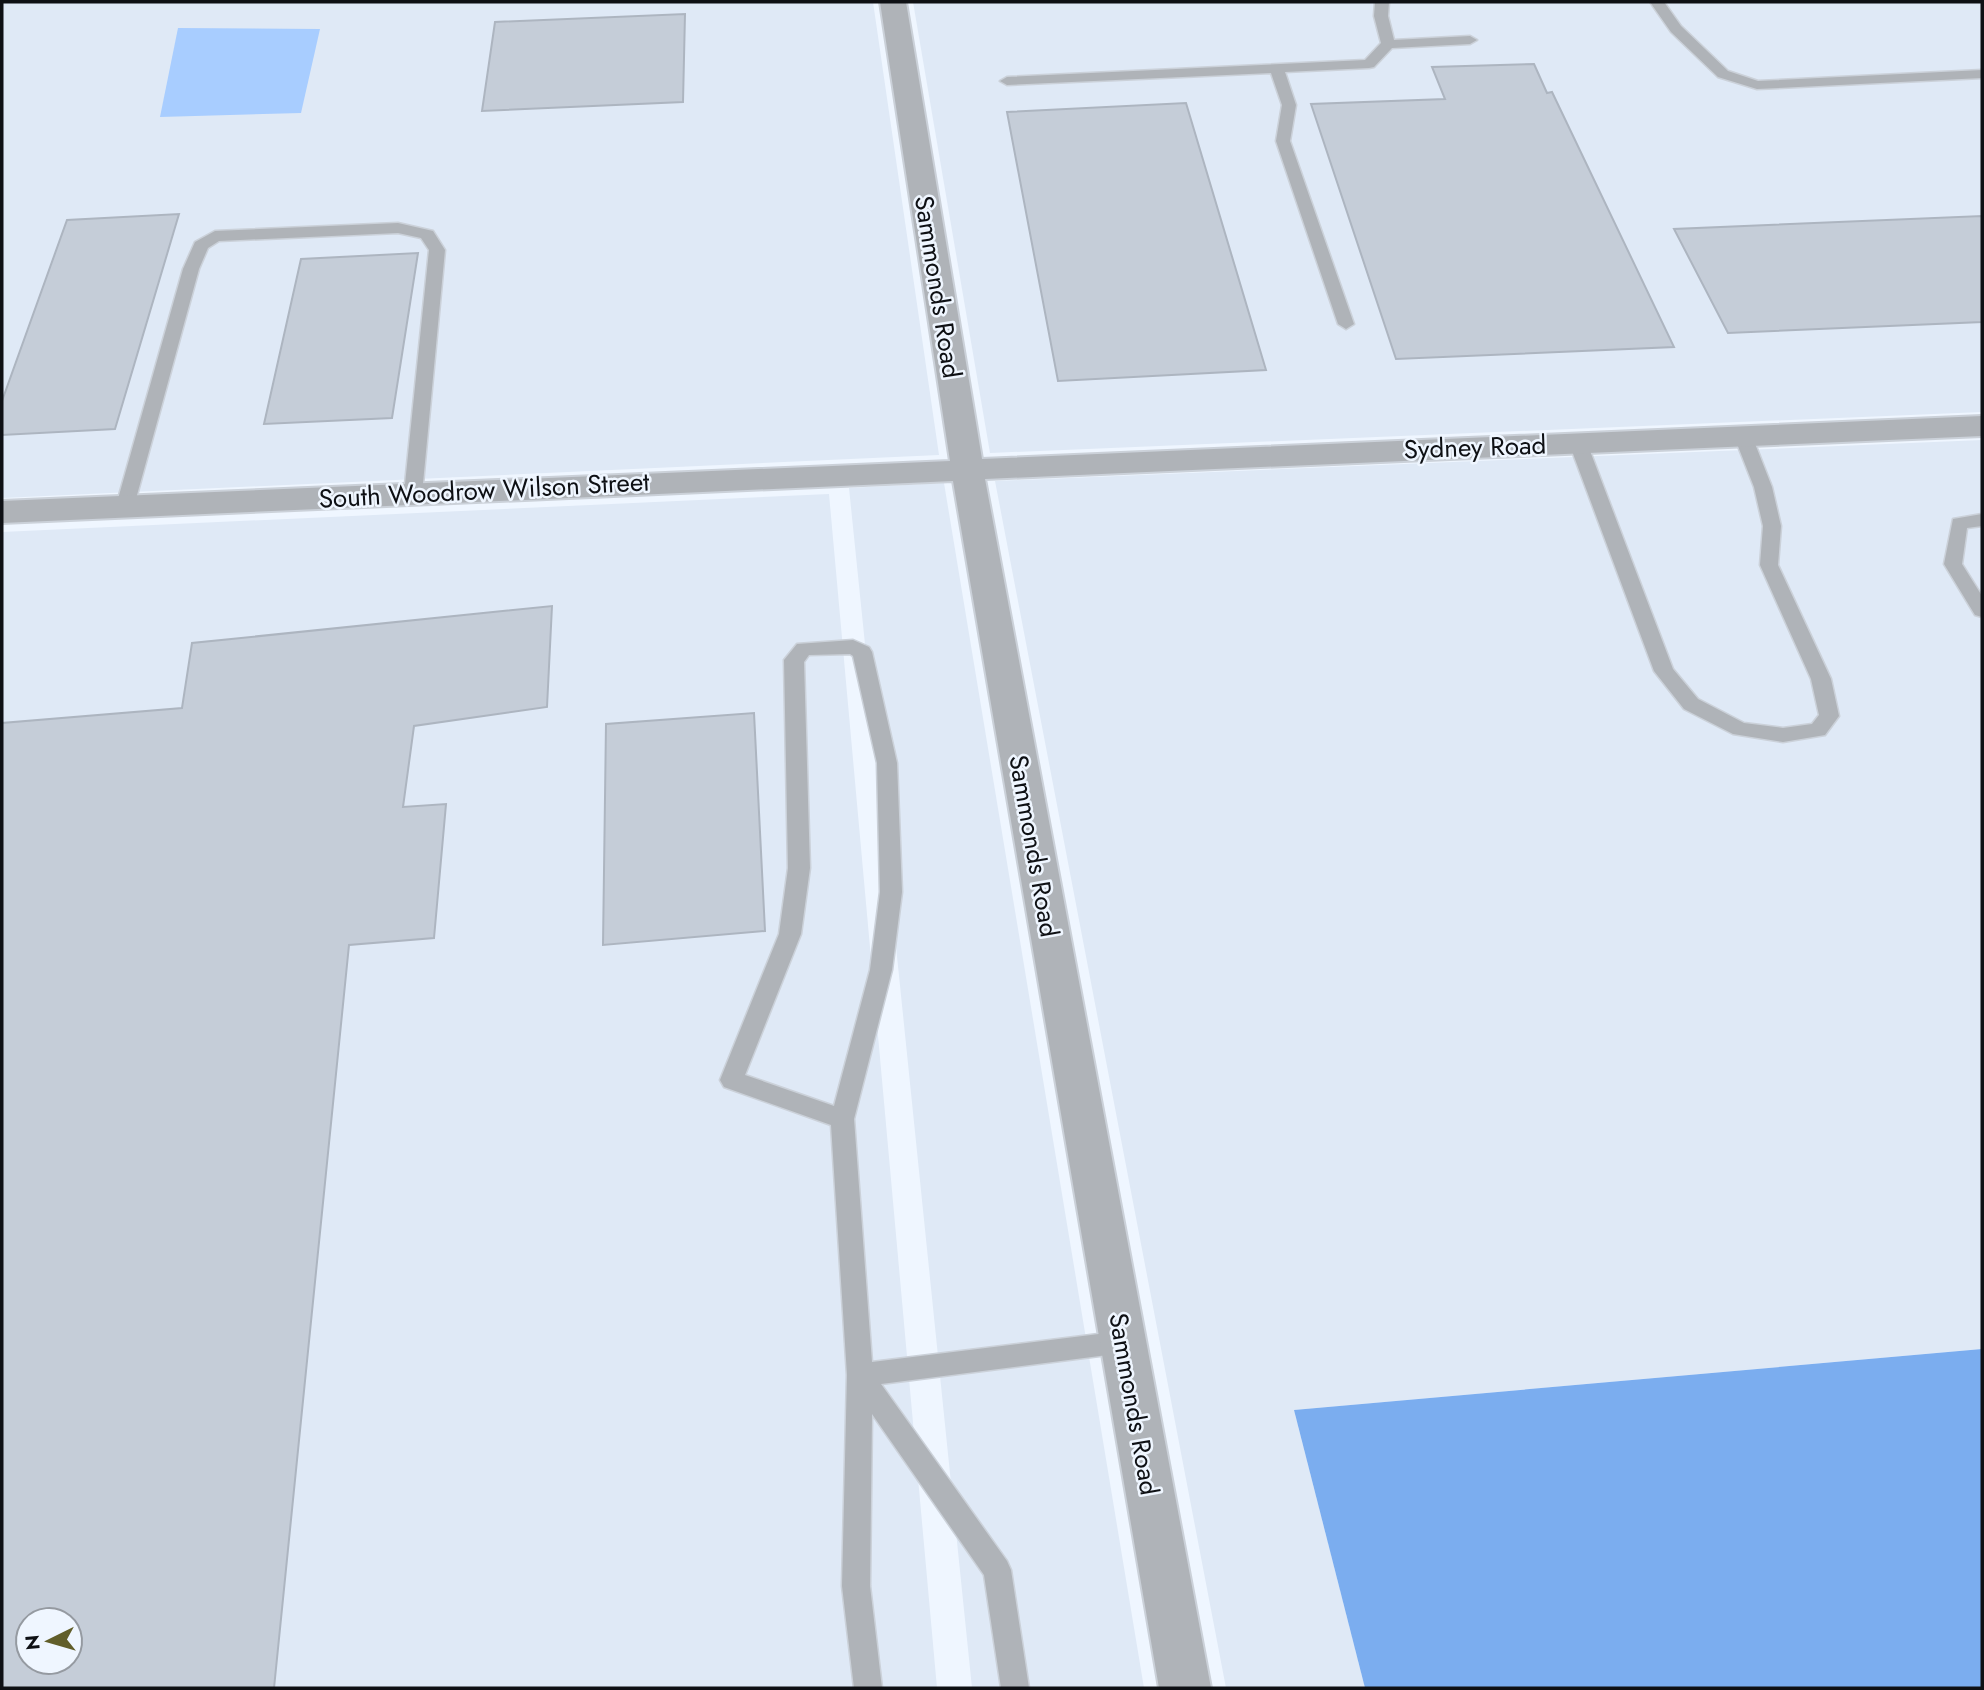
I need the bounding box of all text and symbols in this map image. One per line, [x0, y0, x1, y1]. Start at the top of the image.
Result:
street label: Sammonds Road [905, 193, 971, 381]
street label: Sydney Road [1403, 426, 1547, 468]
street label: South Woodrow Wilson Street [318, 462, 651, 518]
street label: Sammonds Road [999, 752, 1069, 940]
street label: Sammonds Road [1099, 1310, 1169, 1498]
north arrow [14, 1606, 84, 1676]
text: N [18, 1634, 47, 1651]

